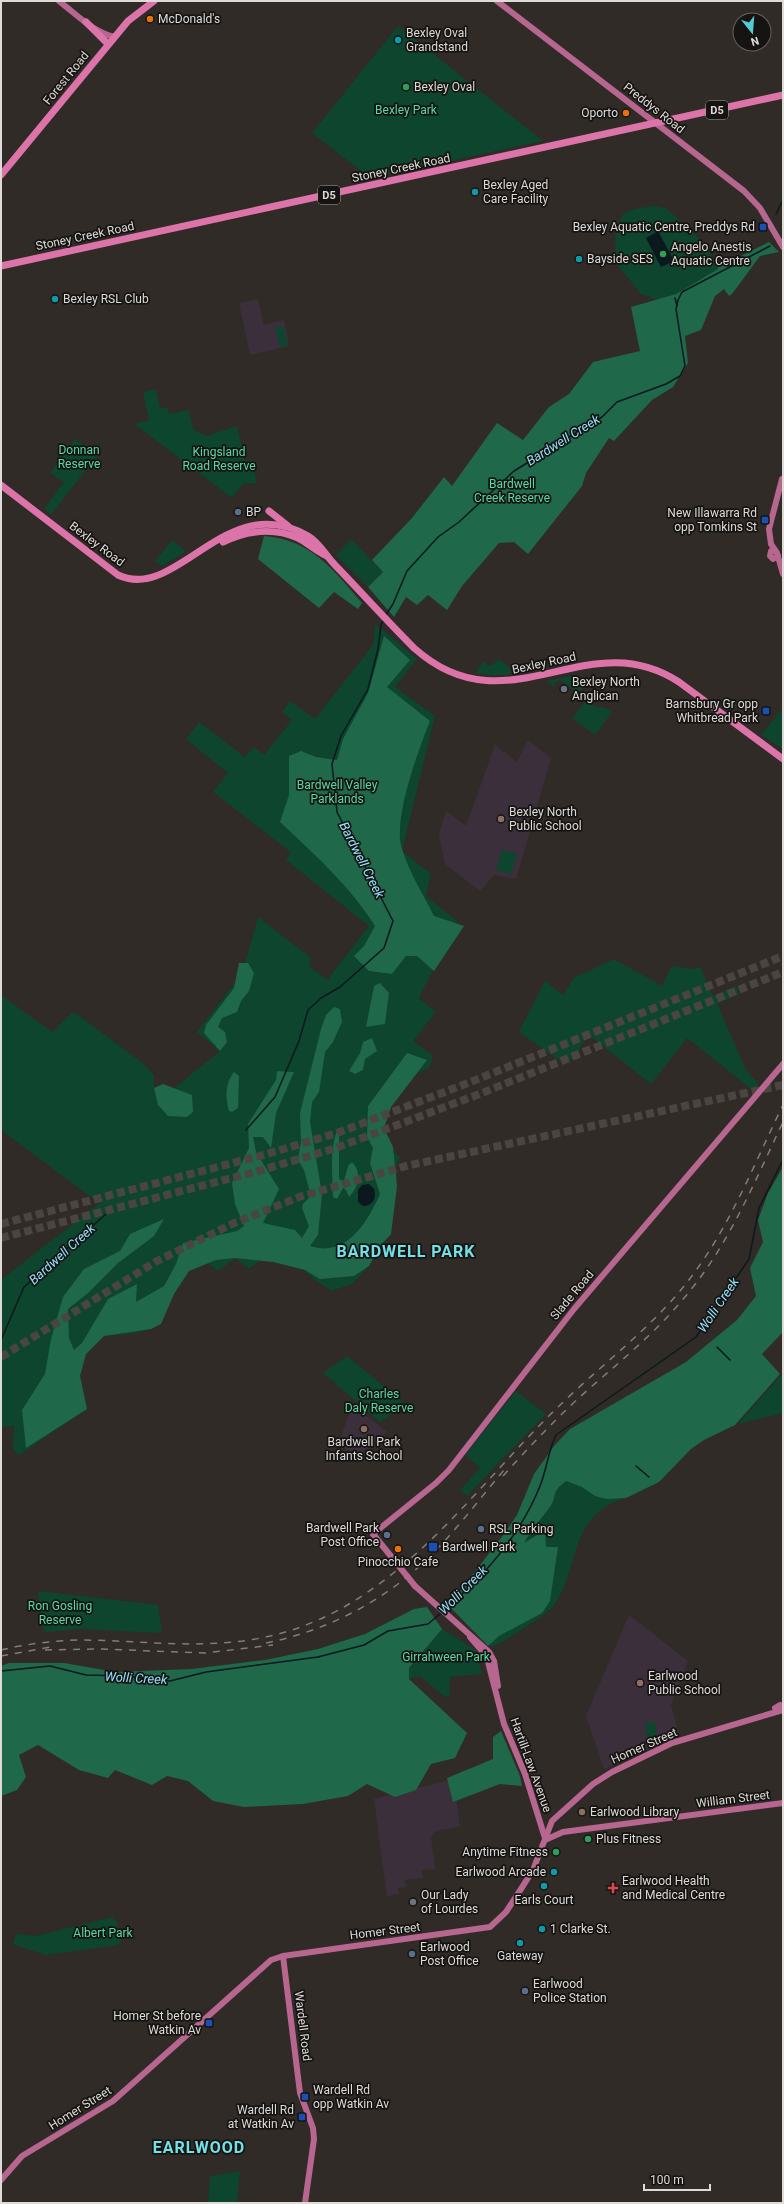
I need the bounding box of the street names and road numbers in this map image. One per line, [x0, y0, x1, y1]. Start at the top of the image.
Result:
street label: Forest Road [40, 49, 92, 107]
street label: Preddys Road [621, 80, 687, 136]
road number: D5 [706, 101, 728, 119]
street label: Stoney Creek Road [350, 151, 452, 185]
road number: D5 [318, 186, 340, 204]
street label: Stoney Creek Road [34, 219, 136, 253]
street label: Bexley Road [67, 519, 127, 569]
street label: Bexley Road [511, 649, 577, 677]
street label: Slade Road [547, 1267, 597, 1323]
street label: Hartill-Law Avenue [507, 1716, 555, 1814]
street label: Homer Street [609, 1725, 679, 1767]
street label: William Street [695, 1788, 771, 1810]
street label: Homer Street [349, 1920, 421, 1942]
street label: Wardell Road [292, 1990, 314, 2062]
street label: Homer Street [46, 2083, 114, 2133]

